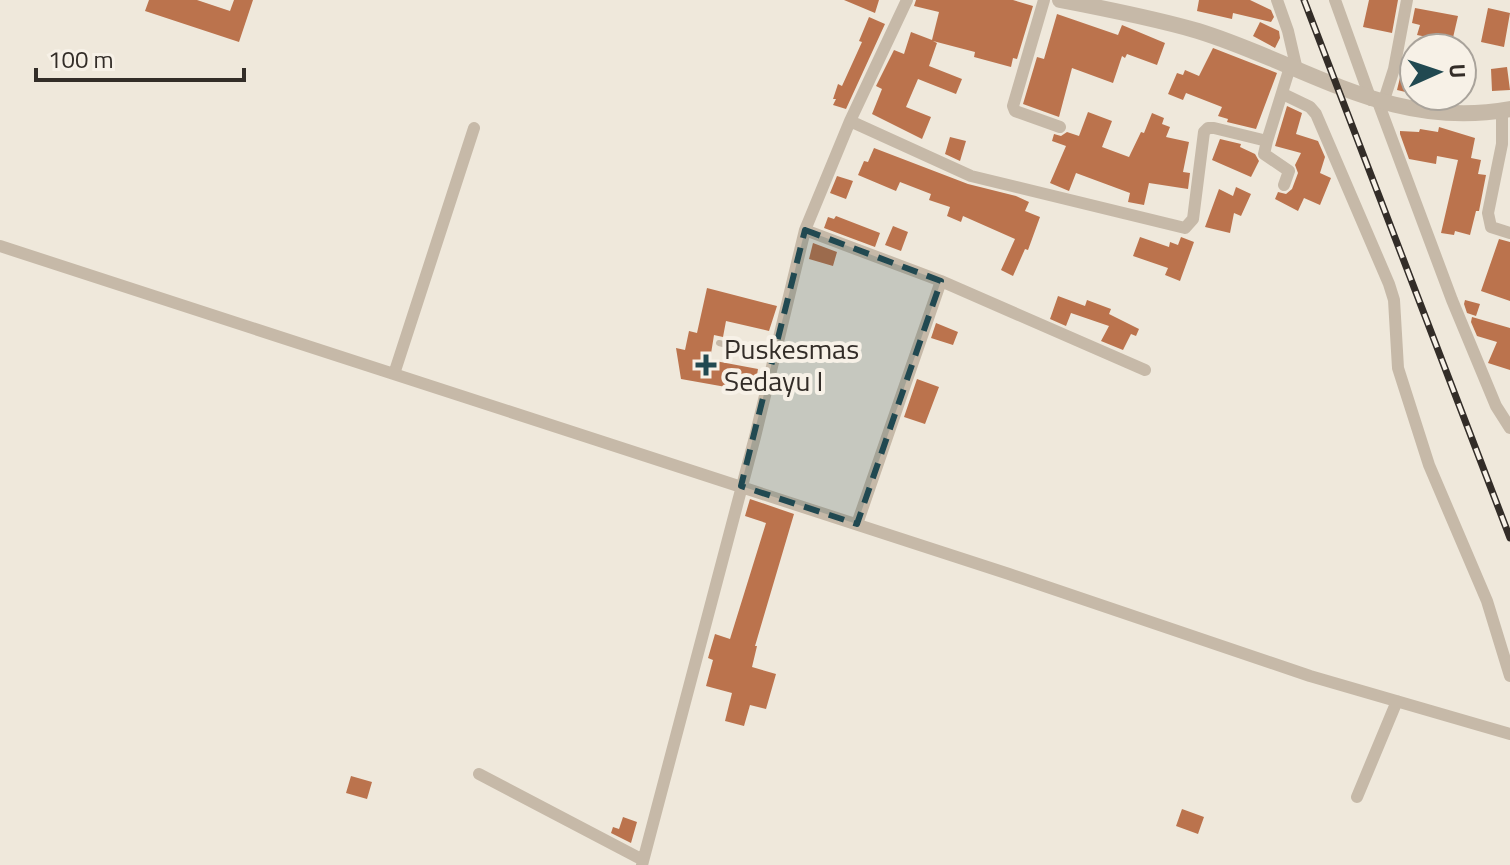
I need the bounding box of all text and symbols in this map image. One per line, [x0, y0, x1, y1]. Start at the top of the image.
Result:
scale bar [36, 32, 244, 82]
north arrow [1398, 32, 1478, 112]
text: 100 m [48, 41, 114, 77]
text: U [1441, 63, 1475, 79]
place label: Puskesmas Sedayu I [724, 327, 859, 402]
marker: Puskesmas Sedayu I [695, 354, 717, 376]

